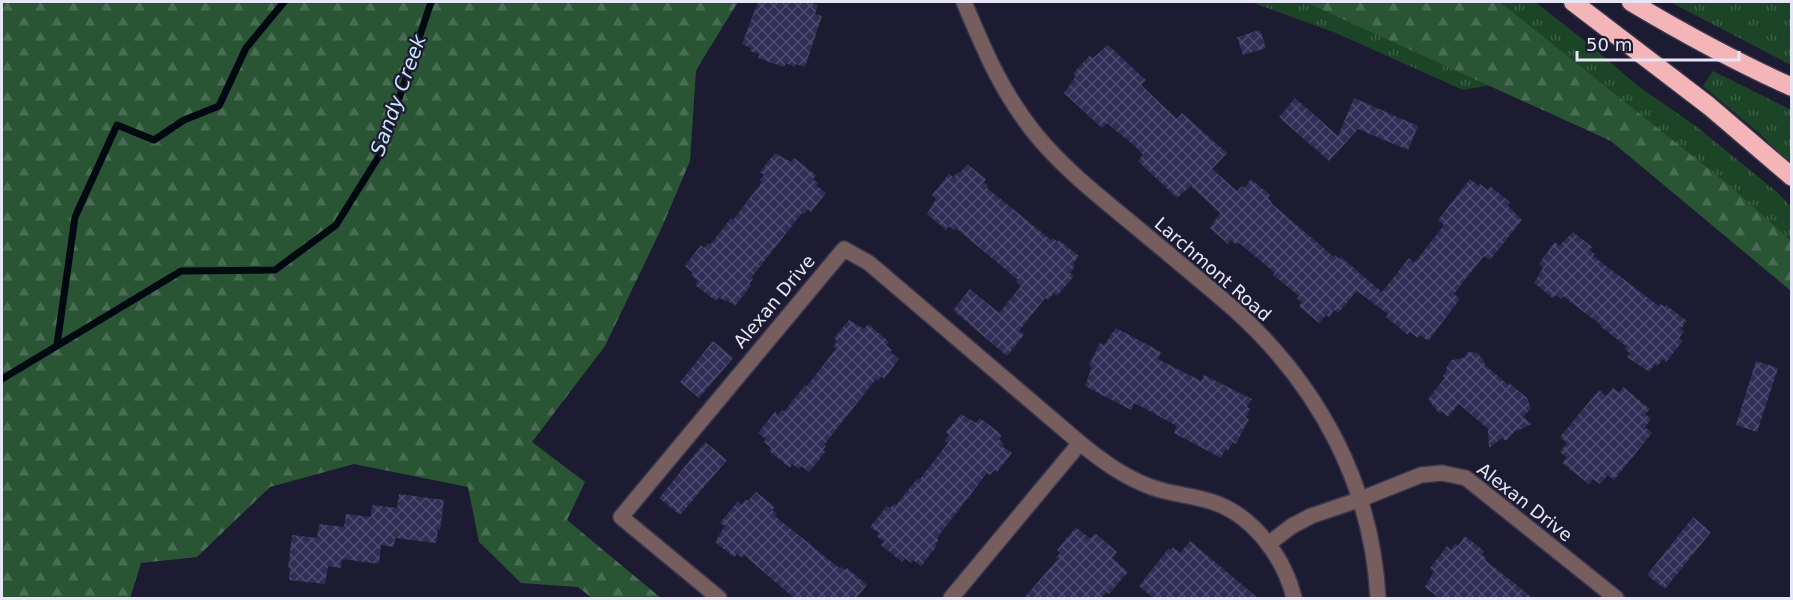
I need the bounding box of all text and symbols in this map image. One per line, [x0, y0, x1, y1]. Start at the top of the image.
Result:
scale bar [1577, 24, 1739, 62]
water label: Sandy Creek [365, 30, 431, 159]
text: 50 m [1586, 34, 1632, 55]
street label: Larchmont Road [1151, 213, 1275, 325]
street label: Alexan Drive [729, 250, 819, 352]
street label: Alexan Drive [1473, 458, 1577, 546]

